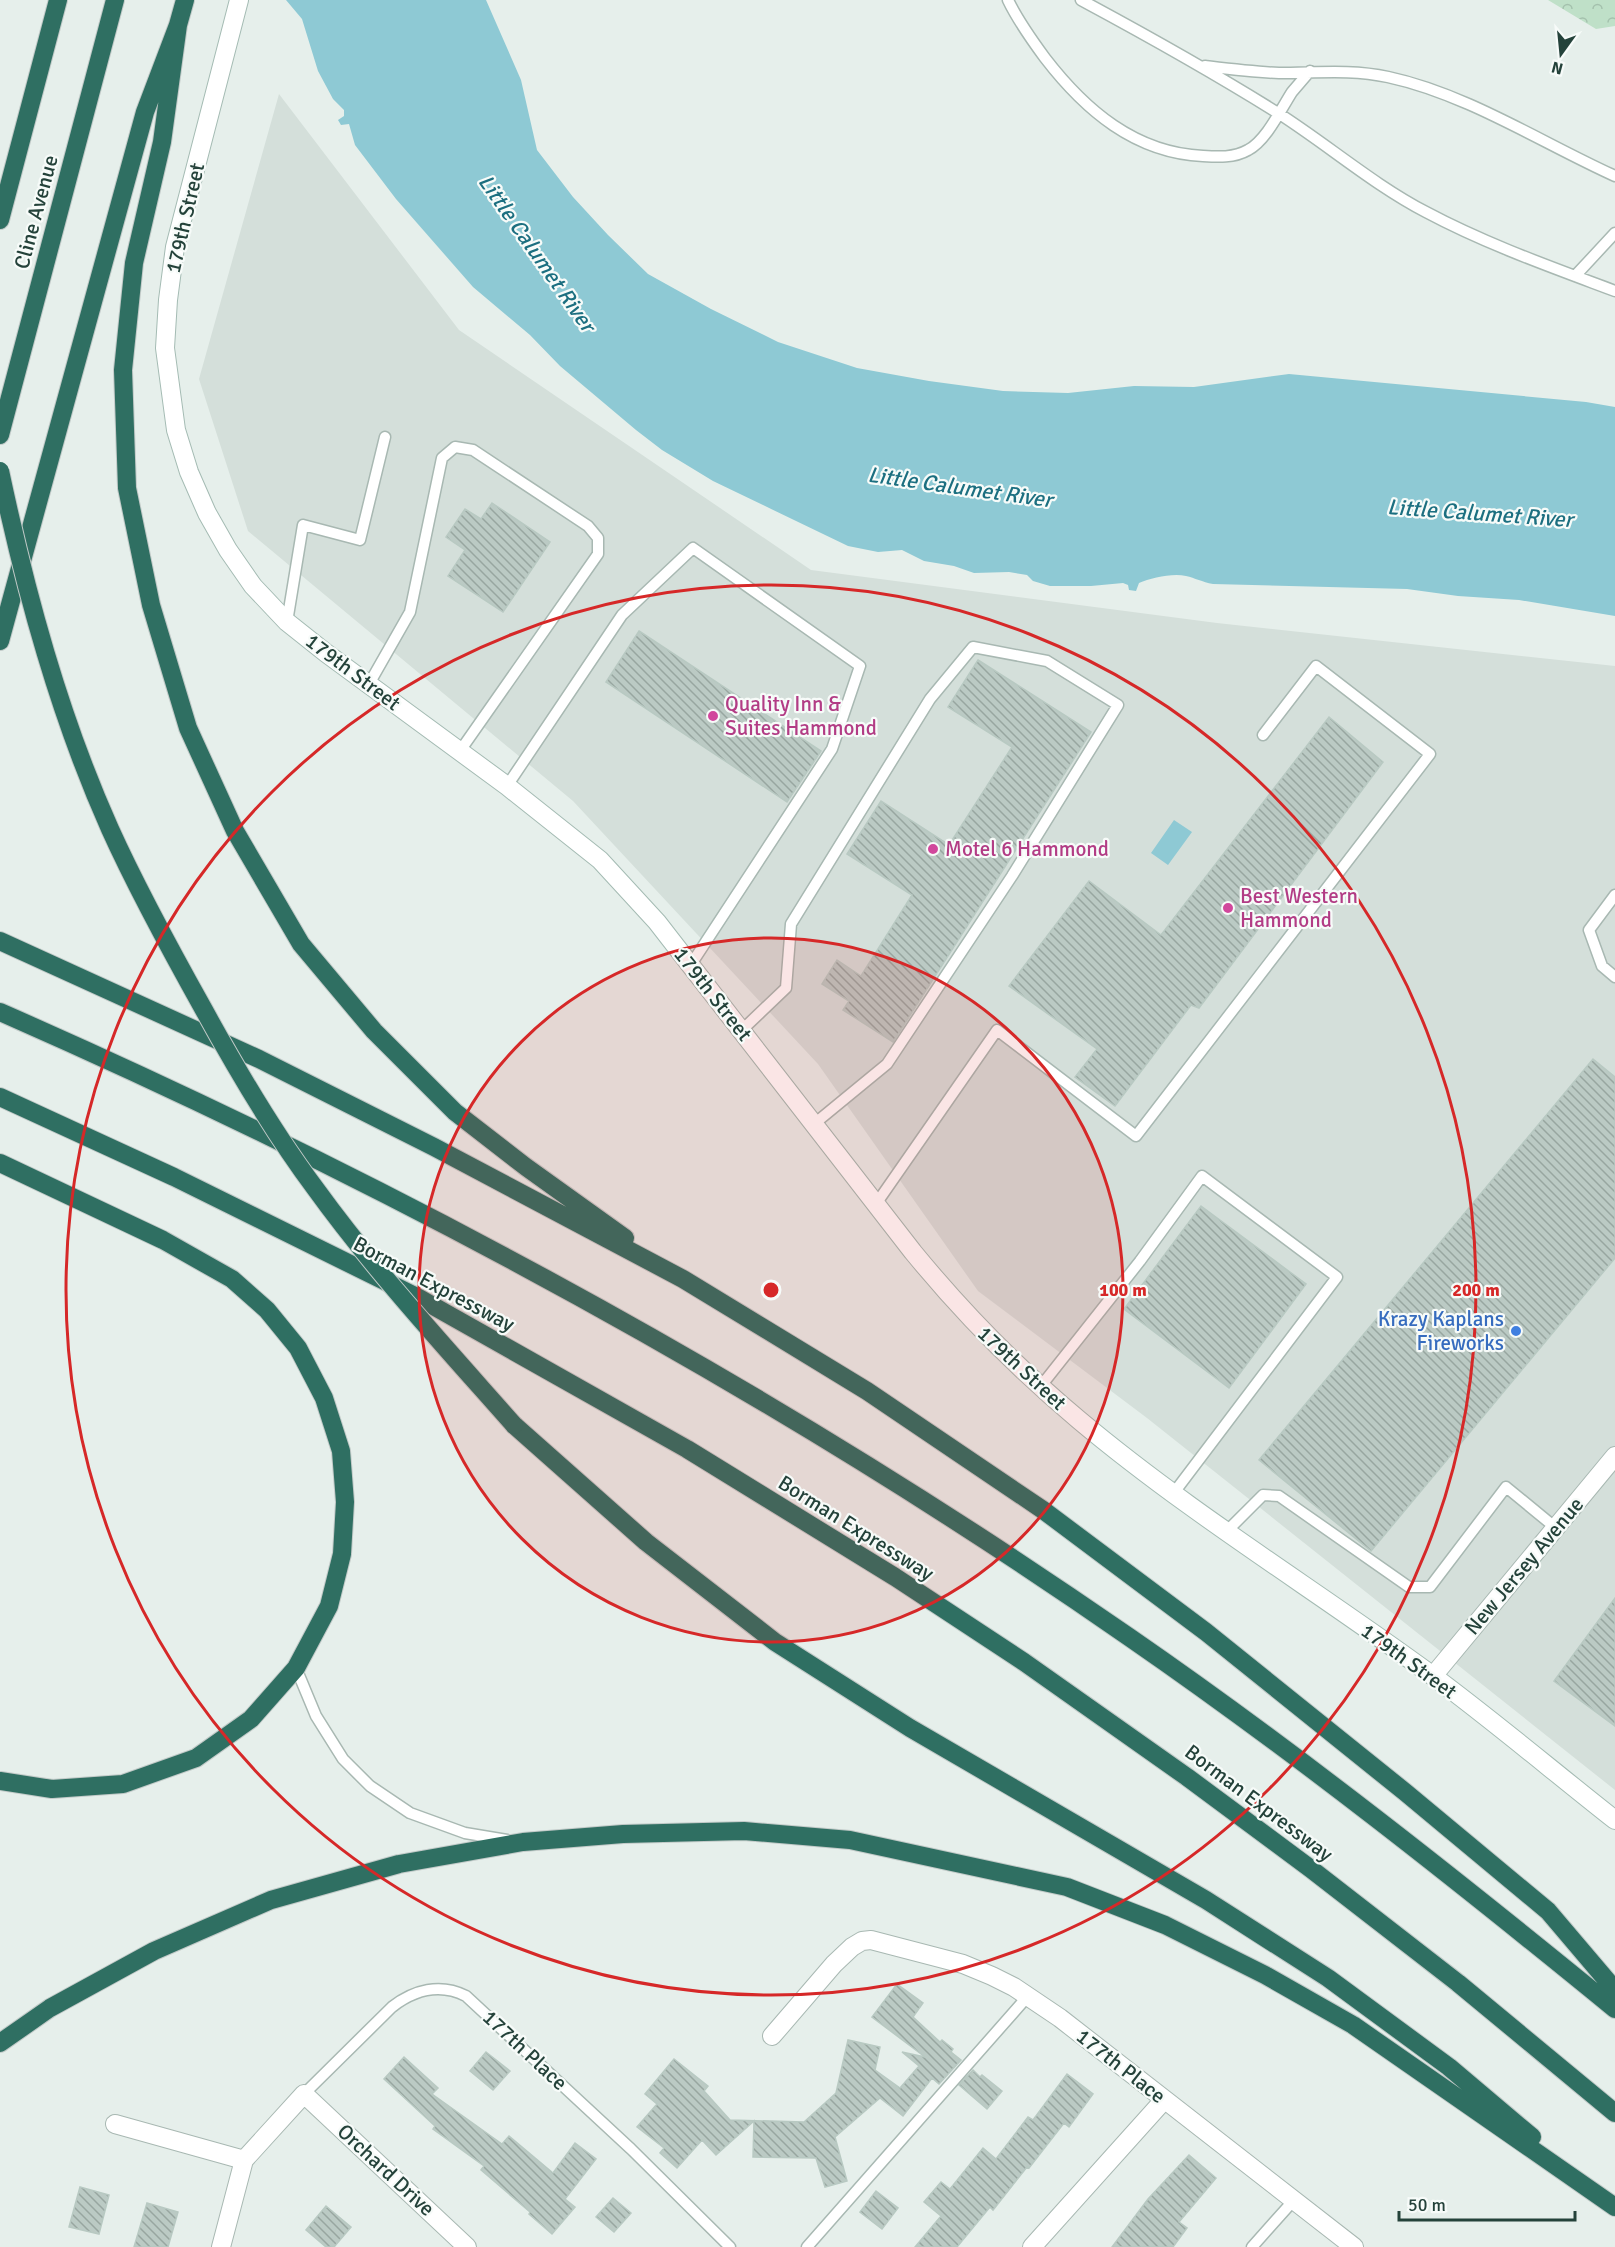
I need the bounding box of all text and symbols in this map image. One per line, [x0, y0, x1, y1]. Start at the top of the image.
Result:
north arrow [1531, 24, 1591, 84]
text: N [1549, 56, 1565, 79]
street label: Cline Avenue [8, 152, 64, 272]
street label: 179th Street [160, 160, 210, 276]
water label: Little Calumet River [473, 169, 603, 339]
water label: Little Calumet River [866, 461, 1057, 514]
water label: Little Calumet River [1386, 493, 1577, 533]
street label: 179th Street [300, 628, 406, 716]
place label: Quality Inn & Suites Hammond [725, 691, 877, 741]
marker: Quality Inn & Suites Hammond [706, 709, 720, 723]
place label: Motel 6 Hammond [945, 836, 1109, 862]
marker: Motel 6 Hammond [926, 842, 940, 856]
place label: Best Western Hammond [1240, 883, 1358, 933]
marker: Best Western Hammond [1221, 901, 1235, 915]
street label: 179th Street [668, 942, 758, 1046]
street label: Borman Expressway [349, 1231, 519, 1338]
text: 100 m [1099, 1279, 1147, 1301]
text: 200 m [1452, 1279, 1500, 1301]
centre of rings [761, 1280, 781, 1300]
place label: Krazy Kaplans Fireworks [1378, 1306, 1504, 1356]
street label: 179th Street [972, 1320, 1072, 1416]
marker: Krazy Kaplans Fireworks [1509, 1324, 1523, 1338]
street label: Borman Expressway [773, 1470, 939, 1587]
street label: New Jersey Avenue [1459, 1492, 1589, 1640]
street label: 179th Street [1356, 1618, 1462, 1704]
street label: Borman Expressway [1180, 1739, 1338, 1867]
street label: 177th Place [477, 2004, 573, 2096]
street label: 177th Place [1071, 2023, 1171, 2109]
street label: Orchard Drive [332, 2118, 440, 2222]
scale bar [1399, 2184, 1574, 2222]
text: 50 m [1408, 2194, 1446, 2216]

